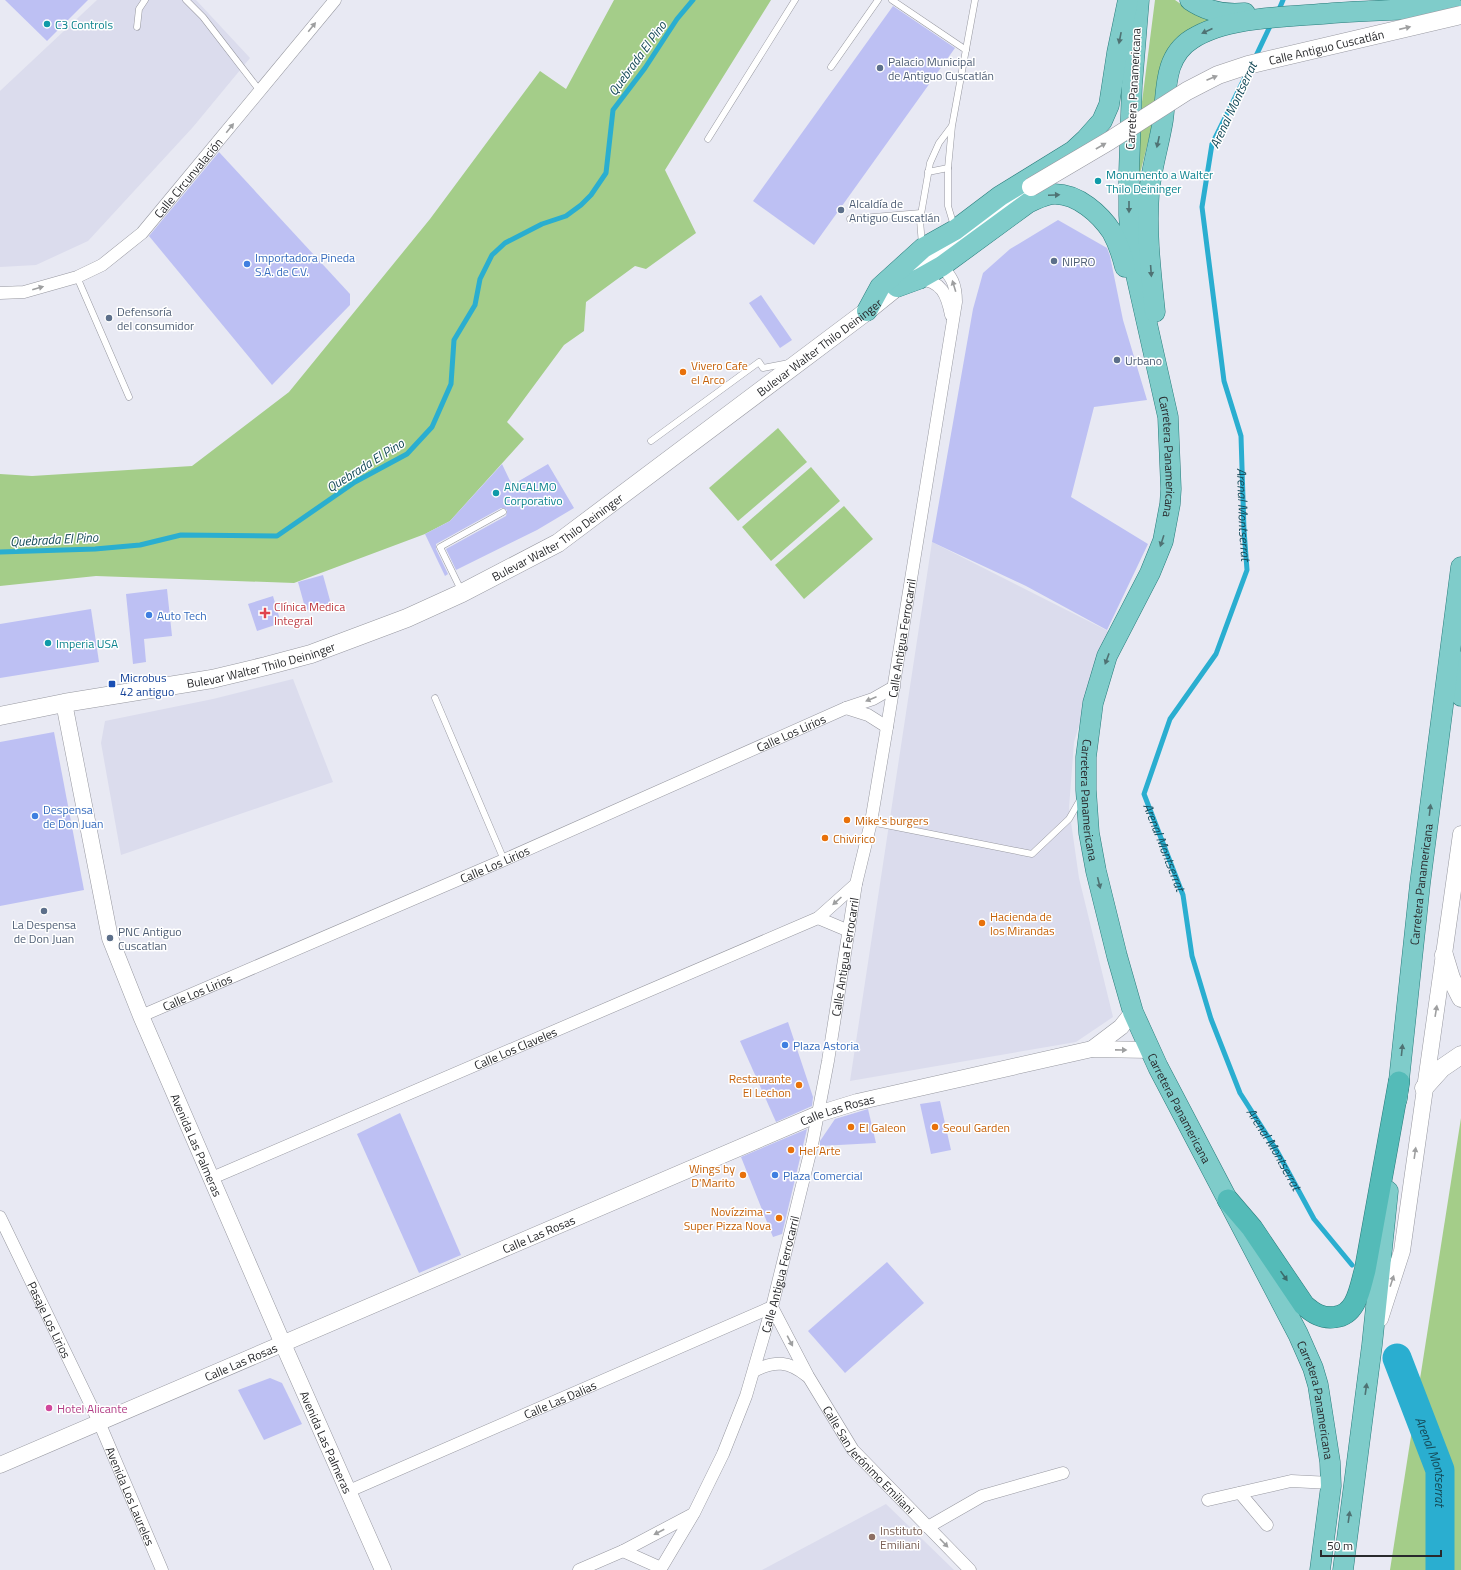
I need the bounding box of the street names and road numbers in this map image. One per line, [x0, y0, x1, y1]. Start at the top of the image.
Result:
street label: Calle Antiguo Cuscatlán [1267, 24, 1386, 69]
street label: Carretera Panamericana [1120, 28, 1146, 150]
street label: Calle Circunvalación [149, 133, 227, 222]
street label: Bulevar Walter Thilo Deininger [752, 293, 886, 400]
street label: Carretera Panamericana [1154, 394, 1181, 519]
street label: Bulevar Walter Thilo Deininger [488, 488, 627, 586]
street label: Calle Antigua Ferrocarril [882, 577, 920, 699]
street label: Bulevar Walter Thilo Deininger [185, 636, 338, 692]
street label: Calle Los Lirios [753, 709, 829, 756]
street label: Carretera Panamericana [1076, 738, 1103, 862]
street label: Carretera Panamericana [1404, 822, 1437, 946]
street label: Calle Los Lirios [457, 840, 533, 887]
street label: Calle Antigua Ferrocarril [826, 896, 863, 1018]
street label: Calle Los Lirios [159, 968, 235, 1015]
street label: Calle Los Claveles [471, 1022, 560, 1074]
street label: Carretera Panamericana [1143, 1050, 1216, 1166]
street label: Calle Las Rosas [797, 1089, 877, 1130]
street label: Avenida Las Palmeras [166, 1091, 228, 1200]
street label: Calle Las Rosas [499, 1210, 578, 1258]
street label: Calle Antigua Ferrocarril [756, 1214, 804, 1335]
street label: Pasaje Los Lirios [23, 1278, 76, 1362]
street label: Calle Las Rosas [201, 1337, 281, 1386]
street label: Carretera Panamericana [1292, 1337, 1339, 1461]
street label: Calle Las Dalias [521, 1375, 600, 1423]
street label: Avenida Las Palmeras [295, 1388, 358, 1497]
street label: Calle San Jerónimo Emiliani [818, 1402, 919, 1518]
street label: Avenida Los Laureles [101, 1444, 160, 1549]

